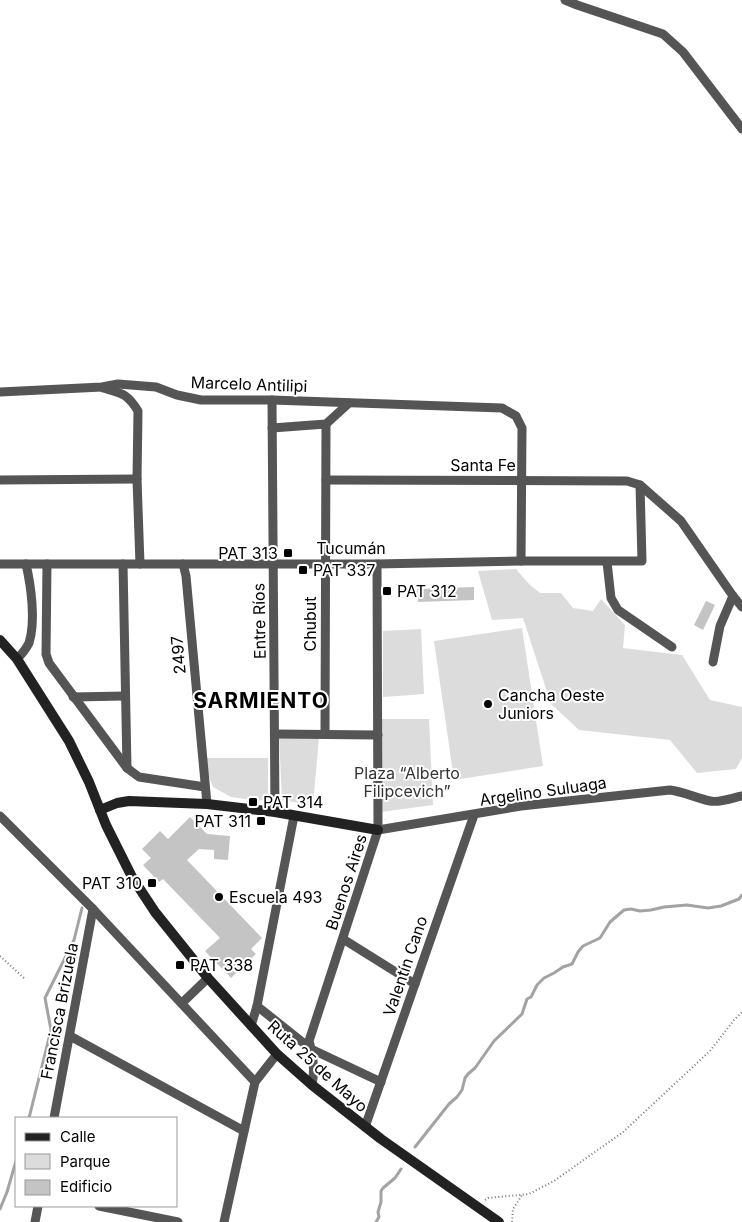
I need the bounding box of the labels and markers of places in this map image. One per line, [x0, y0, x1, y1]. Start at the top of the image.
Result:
place label: PAT 313 [218, 543, 278, 563]
marker: PAT 313 [282, 547, 294, 559]
place label: PAT 337 [313, 560, 375, 580]
marker: PAT 337 [297, 564, 309, 576]
place label: PAT 312 [397, 581, 457, 601]
marker: PAT 312 [381, 585, 393, 597]
place label: Cancha Oeste Juniors [498, 685, 605, 723]
marker: Cancha Oeste Juniors [482, 698, 494, 710]
place label: PAT 314 [263, 792, 323, 812]
marker: PAT 314 [247, 796, 259, 808]
place label: PAT 311 [195, 811, 251, 831]
marker: PAT 311 [255, 815, 267, 827]
place label: PAT 310 [82, 873, 142, 893]
marker: PAT 310 [146, 877, 158, 889]
place label: Escuela 493 [229, 887, 323, 907]
marker: Escuela 493 [213, 891, 225, 903]
place label: PAT 338 [190, 955, 253, 975]
marker: PAT 338 [174, 959, 186, 971]

